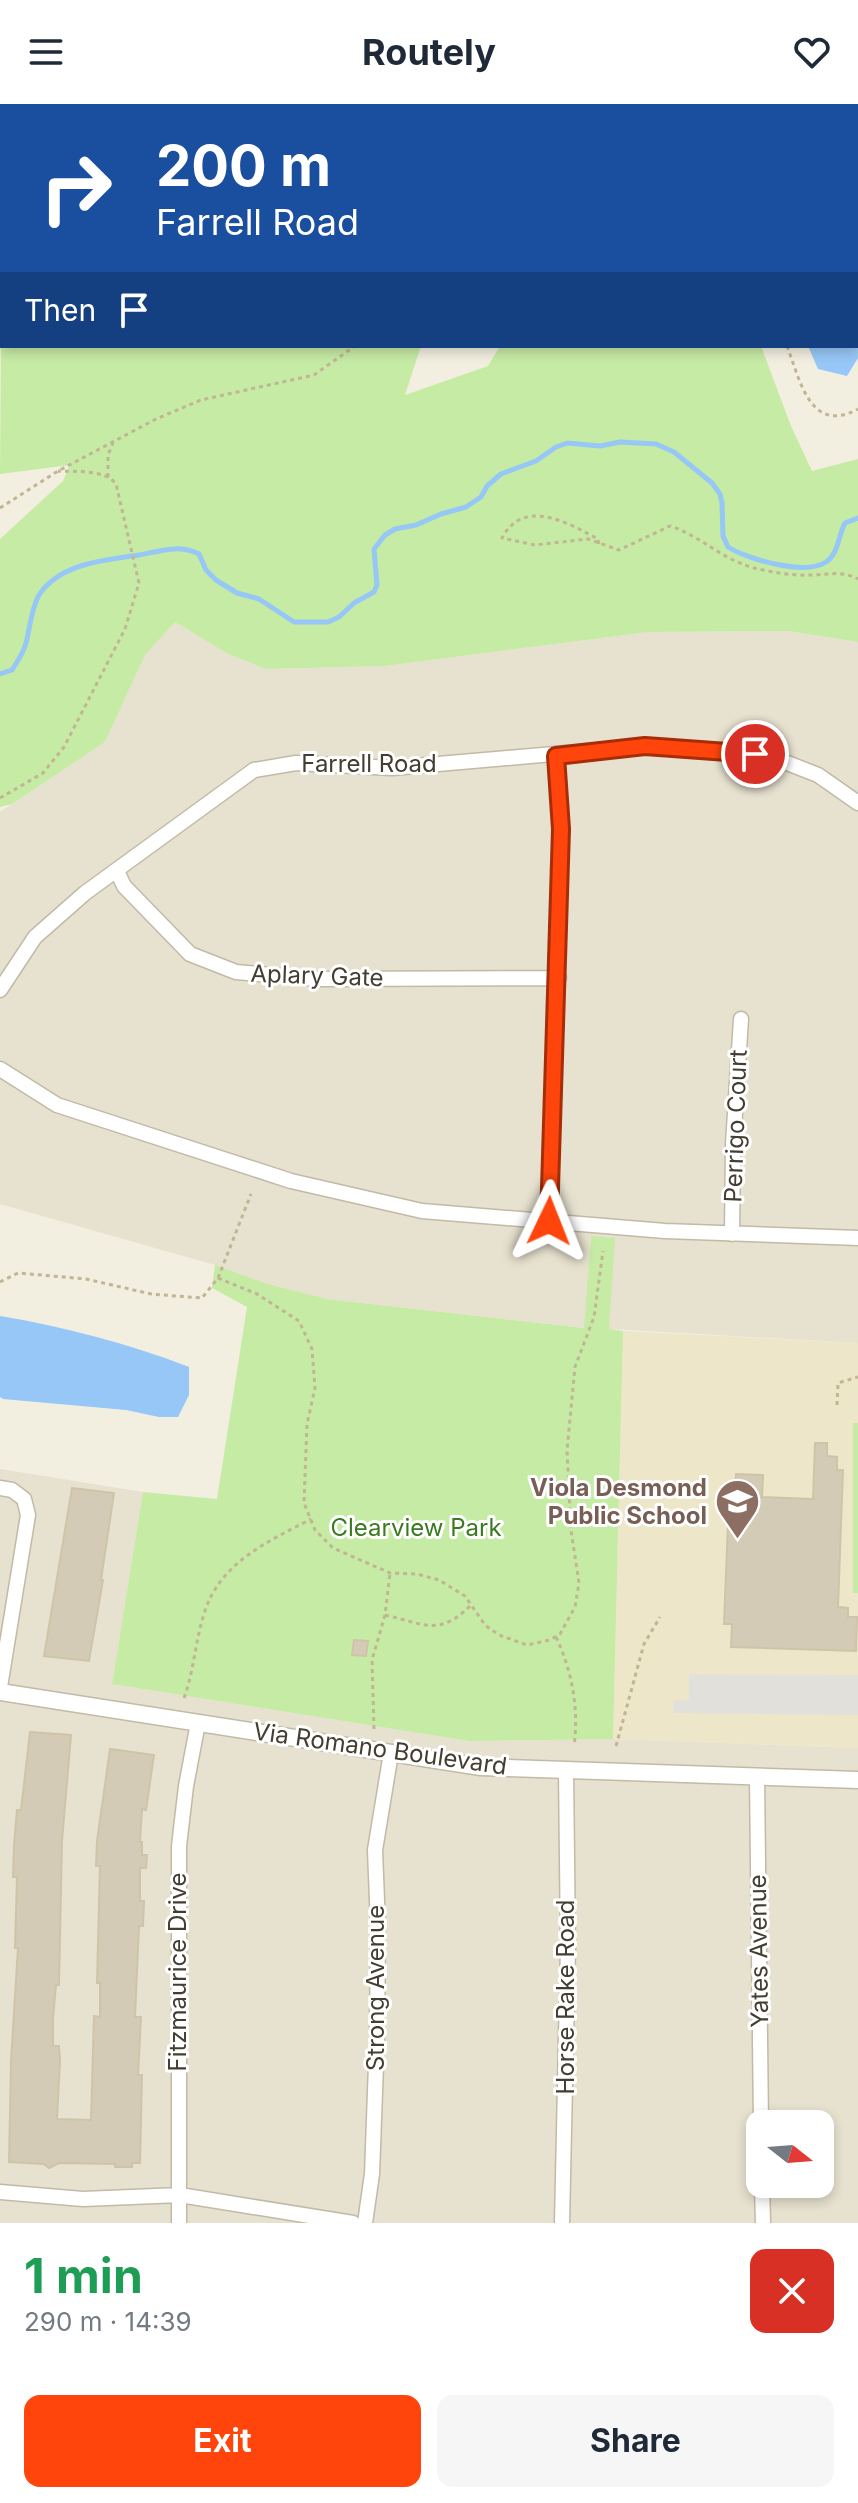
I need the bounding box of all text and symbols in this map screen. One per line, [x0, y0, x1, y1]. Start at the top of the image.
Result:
icon: menu [24, 30, 68, 74]
text: Routely [362, 30, 496, 74]
icon: heart [790, 30, 834, 74]
text: 200 m [156, 132, 331, 200]
icon: right [24, 136, 128, 240]
text: Farrell Road [156, 200, 359, 244]
icon: arrive [112, 288, 156, 332]
text: Then [24, 292, 96, 328]
pin [721, 720, 789, 788]
icon: arrive [733, 732, 777, 776]
street label: Farrell Road [301, 749, 437, 778]
street label: Aplary Gate [250, 959, 384, 992]
street label: Perrigo Court [718, 1049, 753, 1203]
position arrow [507, 1179, 591, 1263]
place label: Viola Desmond Public School [530, 1473, 707, 1530]
school or university icon: Viola Desmond Public School [714, 1478, 762, 1541]
park label: Clearview Park [330, 1513, 502, 1542]
street label: Via Romano Boulevard [251, 1716, 509, 1781]
street label: Fitzmaurice Drive [163, 1872, 192, 2072]
street label: Yates Avenue [743, 1874, 774, 2028]
street label: Horse Rake Road [551, 1900, 580, 2094]
street label: Strong Avenue [361, 1905, 390, 2071]
north arrow [746, 2110, 834, 2198]
map controls [746, 2110, 834, 2198]
text: 1 min [24, 2246, 143, 2305]
button: close [750, 2249, 834, 2333]
text: 290 m · 14:39 [24, 2306, 192, 2337]
button: Exit [24, 2395, 421, 2487]
button: Share [437, 2395, 834, 2487]

